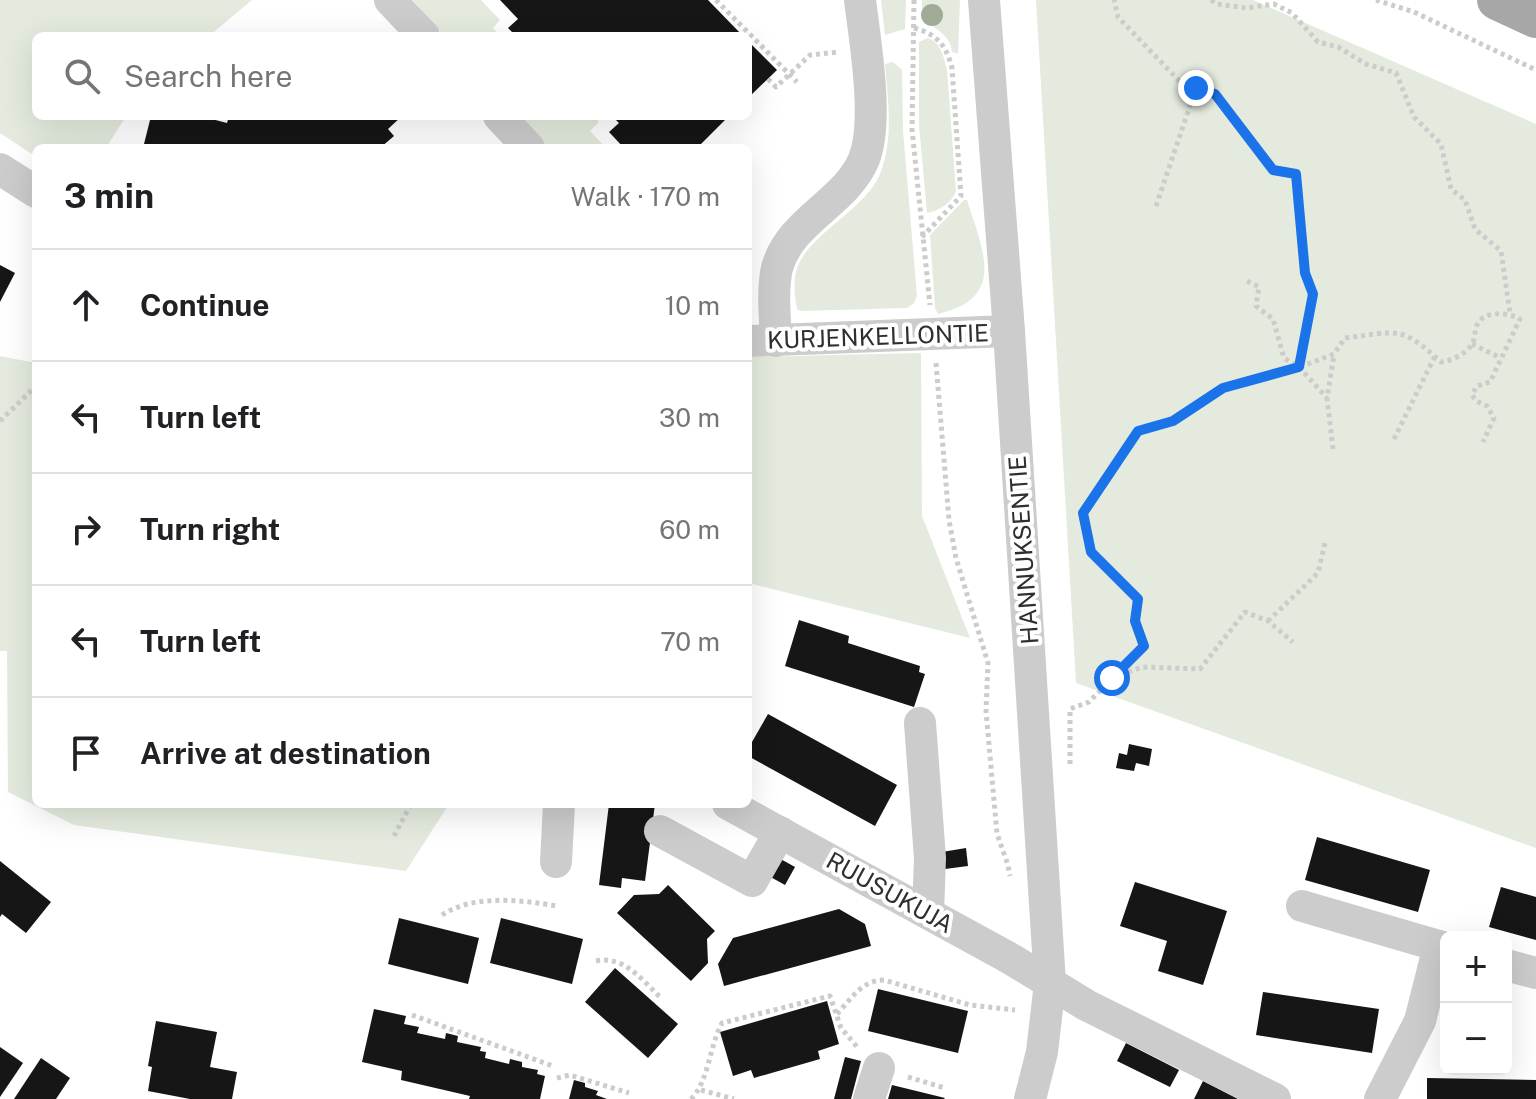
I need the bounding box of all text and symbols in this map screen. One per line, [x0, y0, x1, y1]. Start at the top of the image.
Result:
search box [32, 32, 752, 120]
icon: search [60, 54, 104, 98]
text: Search here [124, 58, 292, 94]
route end [1178, 70, 1214, 106]
text: 3 min [64, 176, 154, 216]
text: Walk · 170 m [571, 181, 720, 212]
icon: ahead [64, 283, 108, 327]
text: Continue [140, 287, 270, 323]
text: 10 m [665, 290, 720, 321]
street label: KURJENKELLONTIE [767, 318, 989, 354]
icon: left [64, 395, 108, 439]
text: Turn left [140, 399, 261, 435]
text: 30 m [659, 402, 720, 433]
street label: HANNUKSENTIE [1002, 455, 1044, 645]
icon: right [64, 507, 108, 551]
text: Turn right [140, 511, 280, 547]
text: 60 m [659, 514, 720, 545]
icon: left [64, 619, 108, 663]
text: Turn left [140, 623, 261, 659]
text: 70 m [660, 626, 720, 657]
route start [1094, 660, 1130, 696]
icon: arrive [64, 731, 108, 775]
text: Arrive at destination [140, 735, 431, 771]
street label: RUUSUKUJA [822, 846, 958, 938]
map controls [1440, 931, 1512, 1075]
button: + [1440, 931, 1512, 1003]
button: − [1440, 1003, 1512, 1075]

